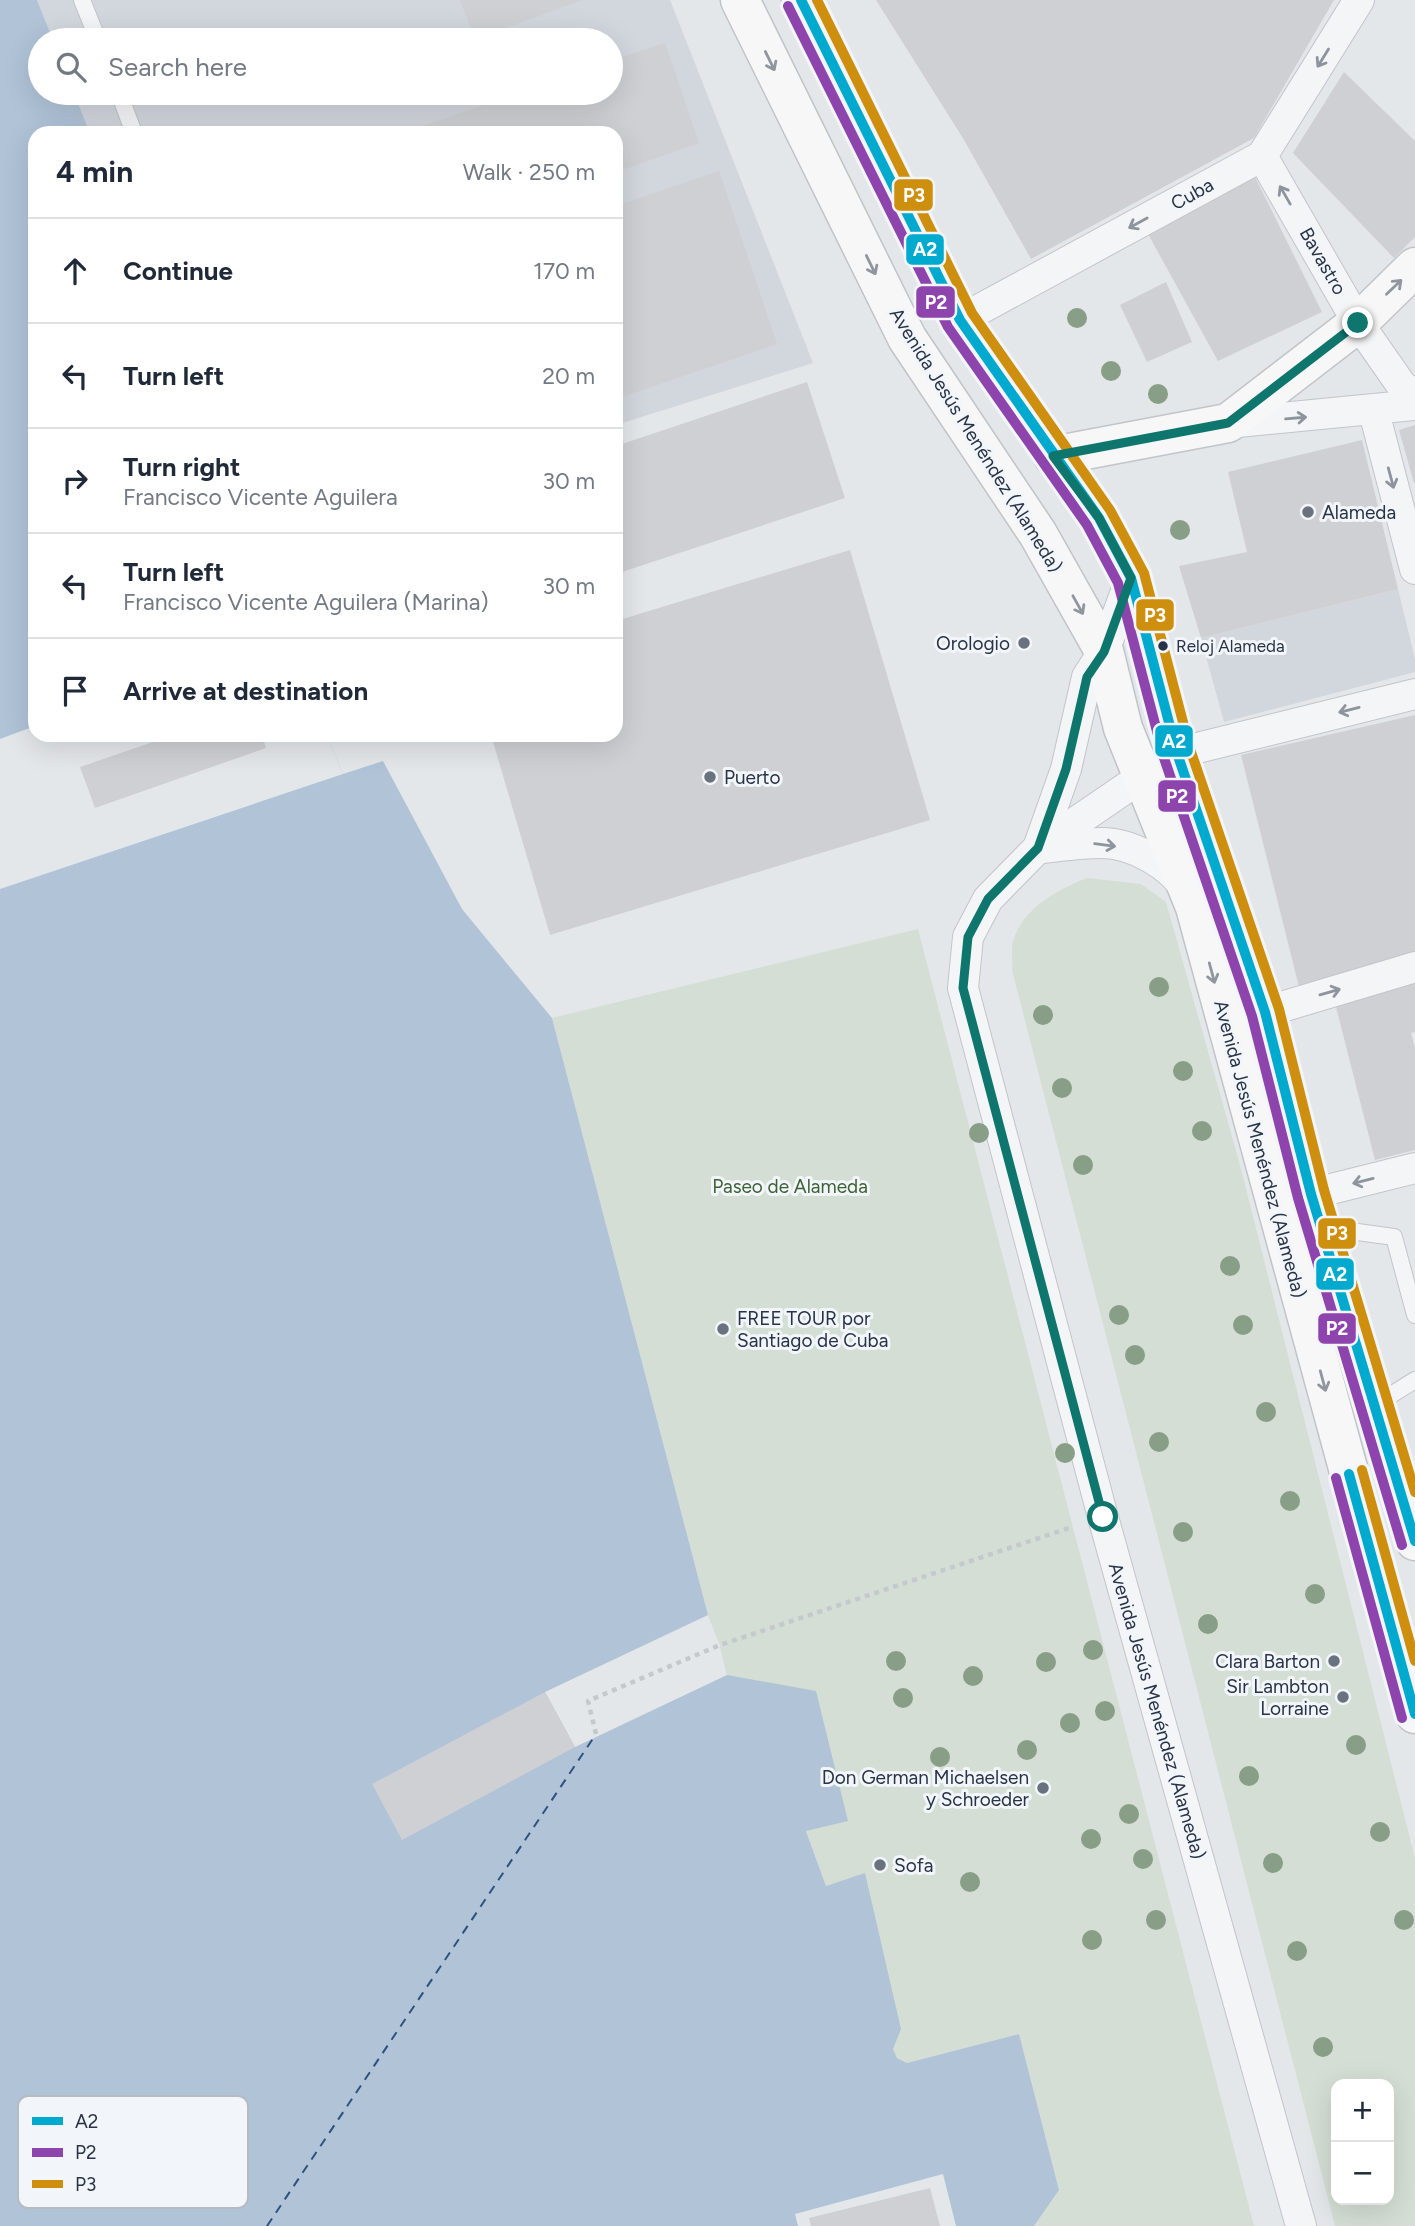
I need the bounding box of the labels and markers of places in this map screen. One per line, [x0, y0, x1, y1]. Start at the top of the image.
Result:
place label: Alameda [1322, 501, 1396, 524]
marker: Alameda [1300, 504, 1316, 520]
place label: Orologio [936, 632, 1010, 655]
marker: Orologio [1016, 635, 1032, 651]
place label: Reloj Alameda [1176, 636, 1285, 656]
marker: Reloj Alameda [1156, 639, 1170, 653]
place label: Puerto [724, 766, 780, 789]
marker: Puerto [702, 769, 718, 785]
place label: FREE TOUR por Santiago de Cuba [737, 1307, 888, 1352]
marker: FREE TOUR por Santiago de Cuba [715, 1321, 731, 1337]
place label: Clara Barton [1215, 1650, 1320, 1673]
marker: Clara Barton [1326, 1653, 1342, 1669]
place label: Sir Lambton Lorraine [1226, 1675, 1329, 1720]
marker: Sir Lambton Lorraine [1335, 1689, 1351, 1705]
place label: Don German Michaelsen y Schroeder [822, 1766, 1030, 1811]
marker: Don German Michaelsen y Schroeder [1035, 1780, 1051, 1796]
place label: Sofa [894, 1854, 933, 1877]
marker: Sofa [872, 1857, 888, 1873]

